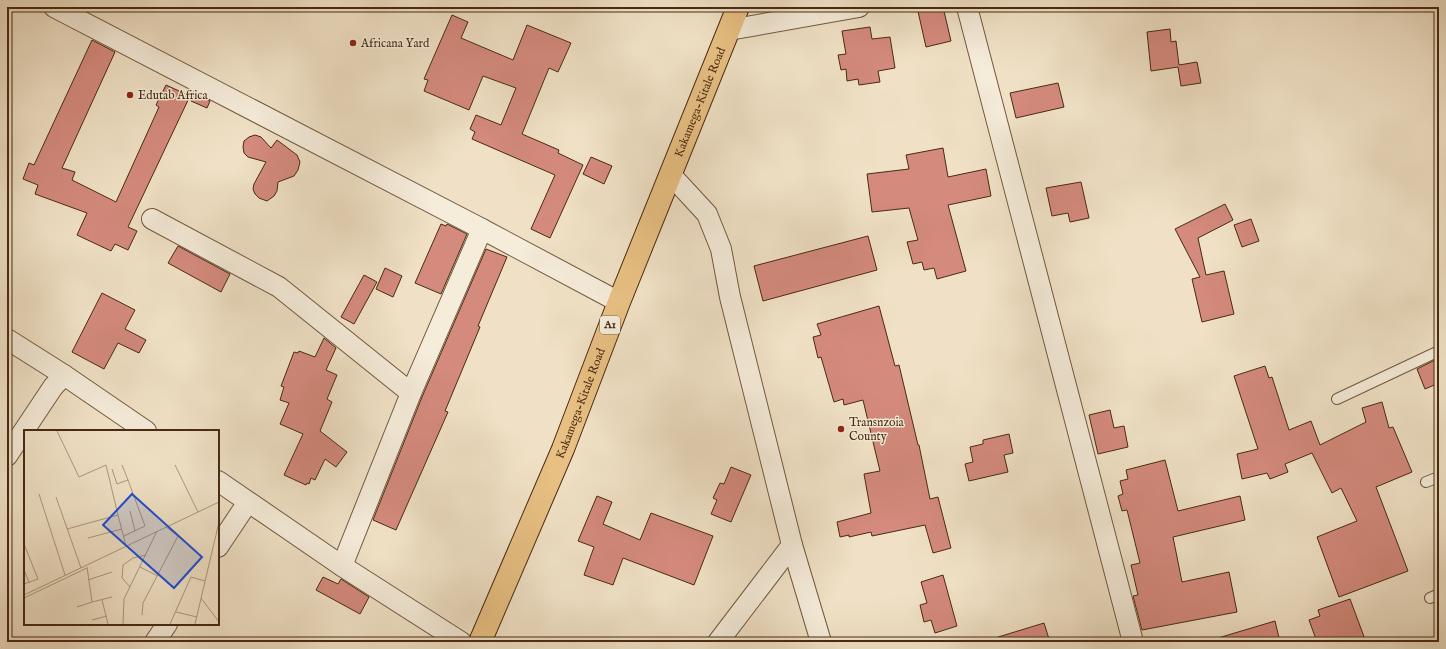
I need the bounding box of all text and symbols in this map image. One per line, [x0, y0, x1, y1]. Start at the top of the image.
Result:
place label: Africana Yard [360, 36, 430, 51]
marker: Africana Yard [348, 38, 358, 48]
street label: Kakamega-Kitale Road [671, 44, 729, 159]
place label: Edutab Africa [138, 88, 208, 103]
marker: Edutab Africa [125, 90, 135, 100]
road number: A1 [600, 316, 620, 334]
street label: Kakamega-Kitale Road [552, 345, 608, 461]
place label: Transnzoia County [849, 415, 905, 444]
marker: Transnzoia County [836, 424, 846, 434]
inset map [24, 430, 219, 625]

